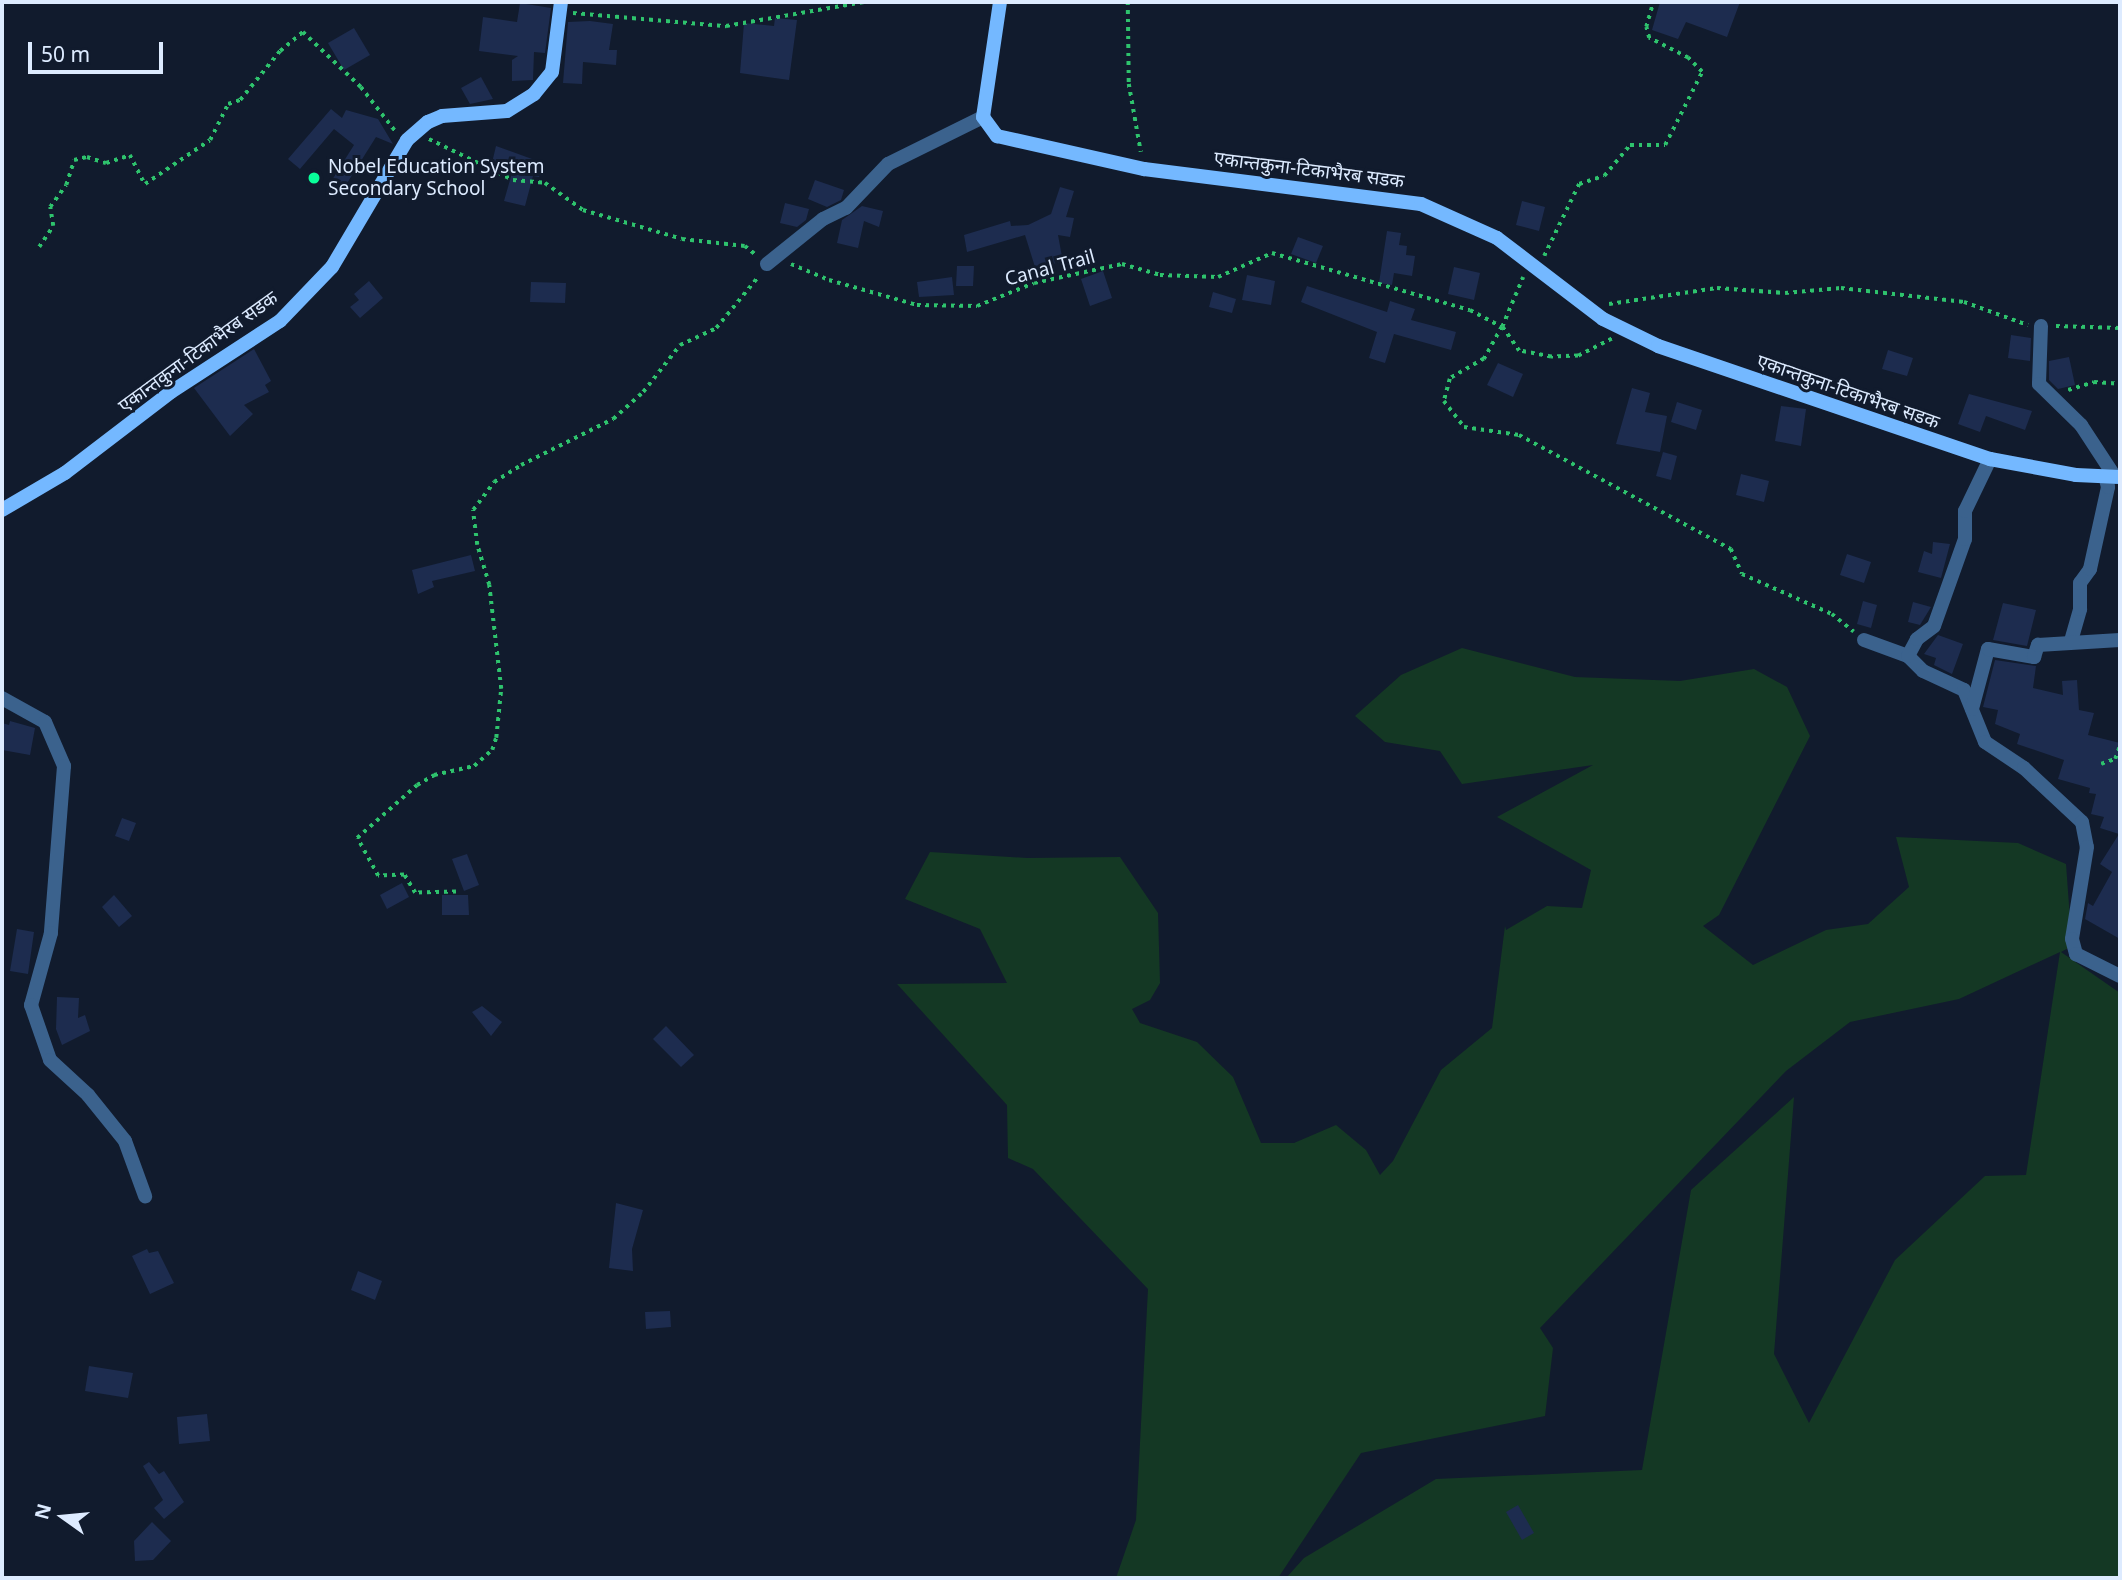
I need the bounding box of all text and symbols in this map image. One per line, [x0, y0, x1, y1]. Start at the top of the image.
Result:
scale bar [32, 28, 166, 72]
text: 50 m [41, 40, 90, 68]
street label: एकान्तकुना-टिकाभैरब सडक [1213, 147, 1405, 193]
place label: Nobel Education System Secondary School [328, 156, 544, 200]
marker: Nobel Education System Secondary School [306, 170, 322, 186]
street label: Canal Trail [1002, 245, 1098, 291]
street label: एकान्तकुना-टिकाभैरब सडक [114, 287, 282, 417]
street label: एकान्तकुना-टिकाभैरब सडक [1754, 350, 1942, 434]
north arrow [28, 1482, 98, 1552]
text: N [28, 1501, 57, 1522]

